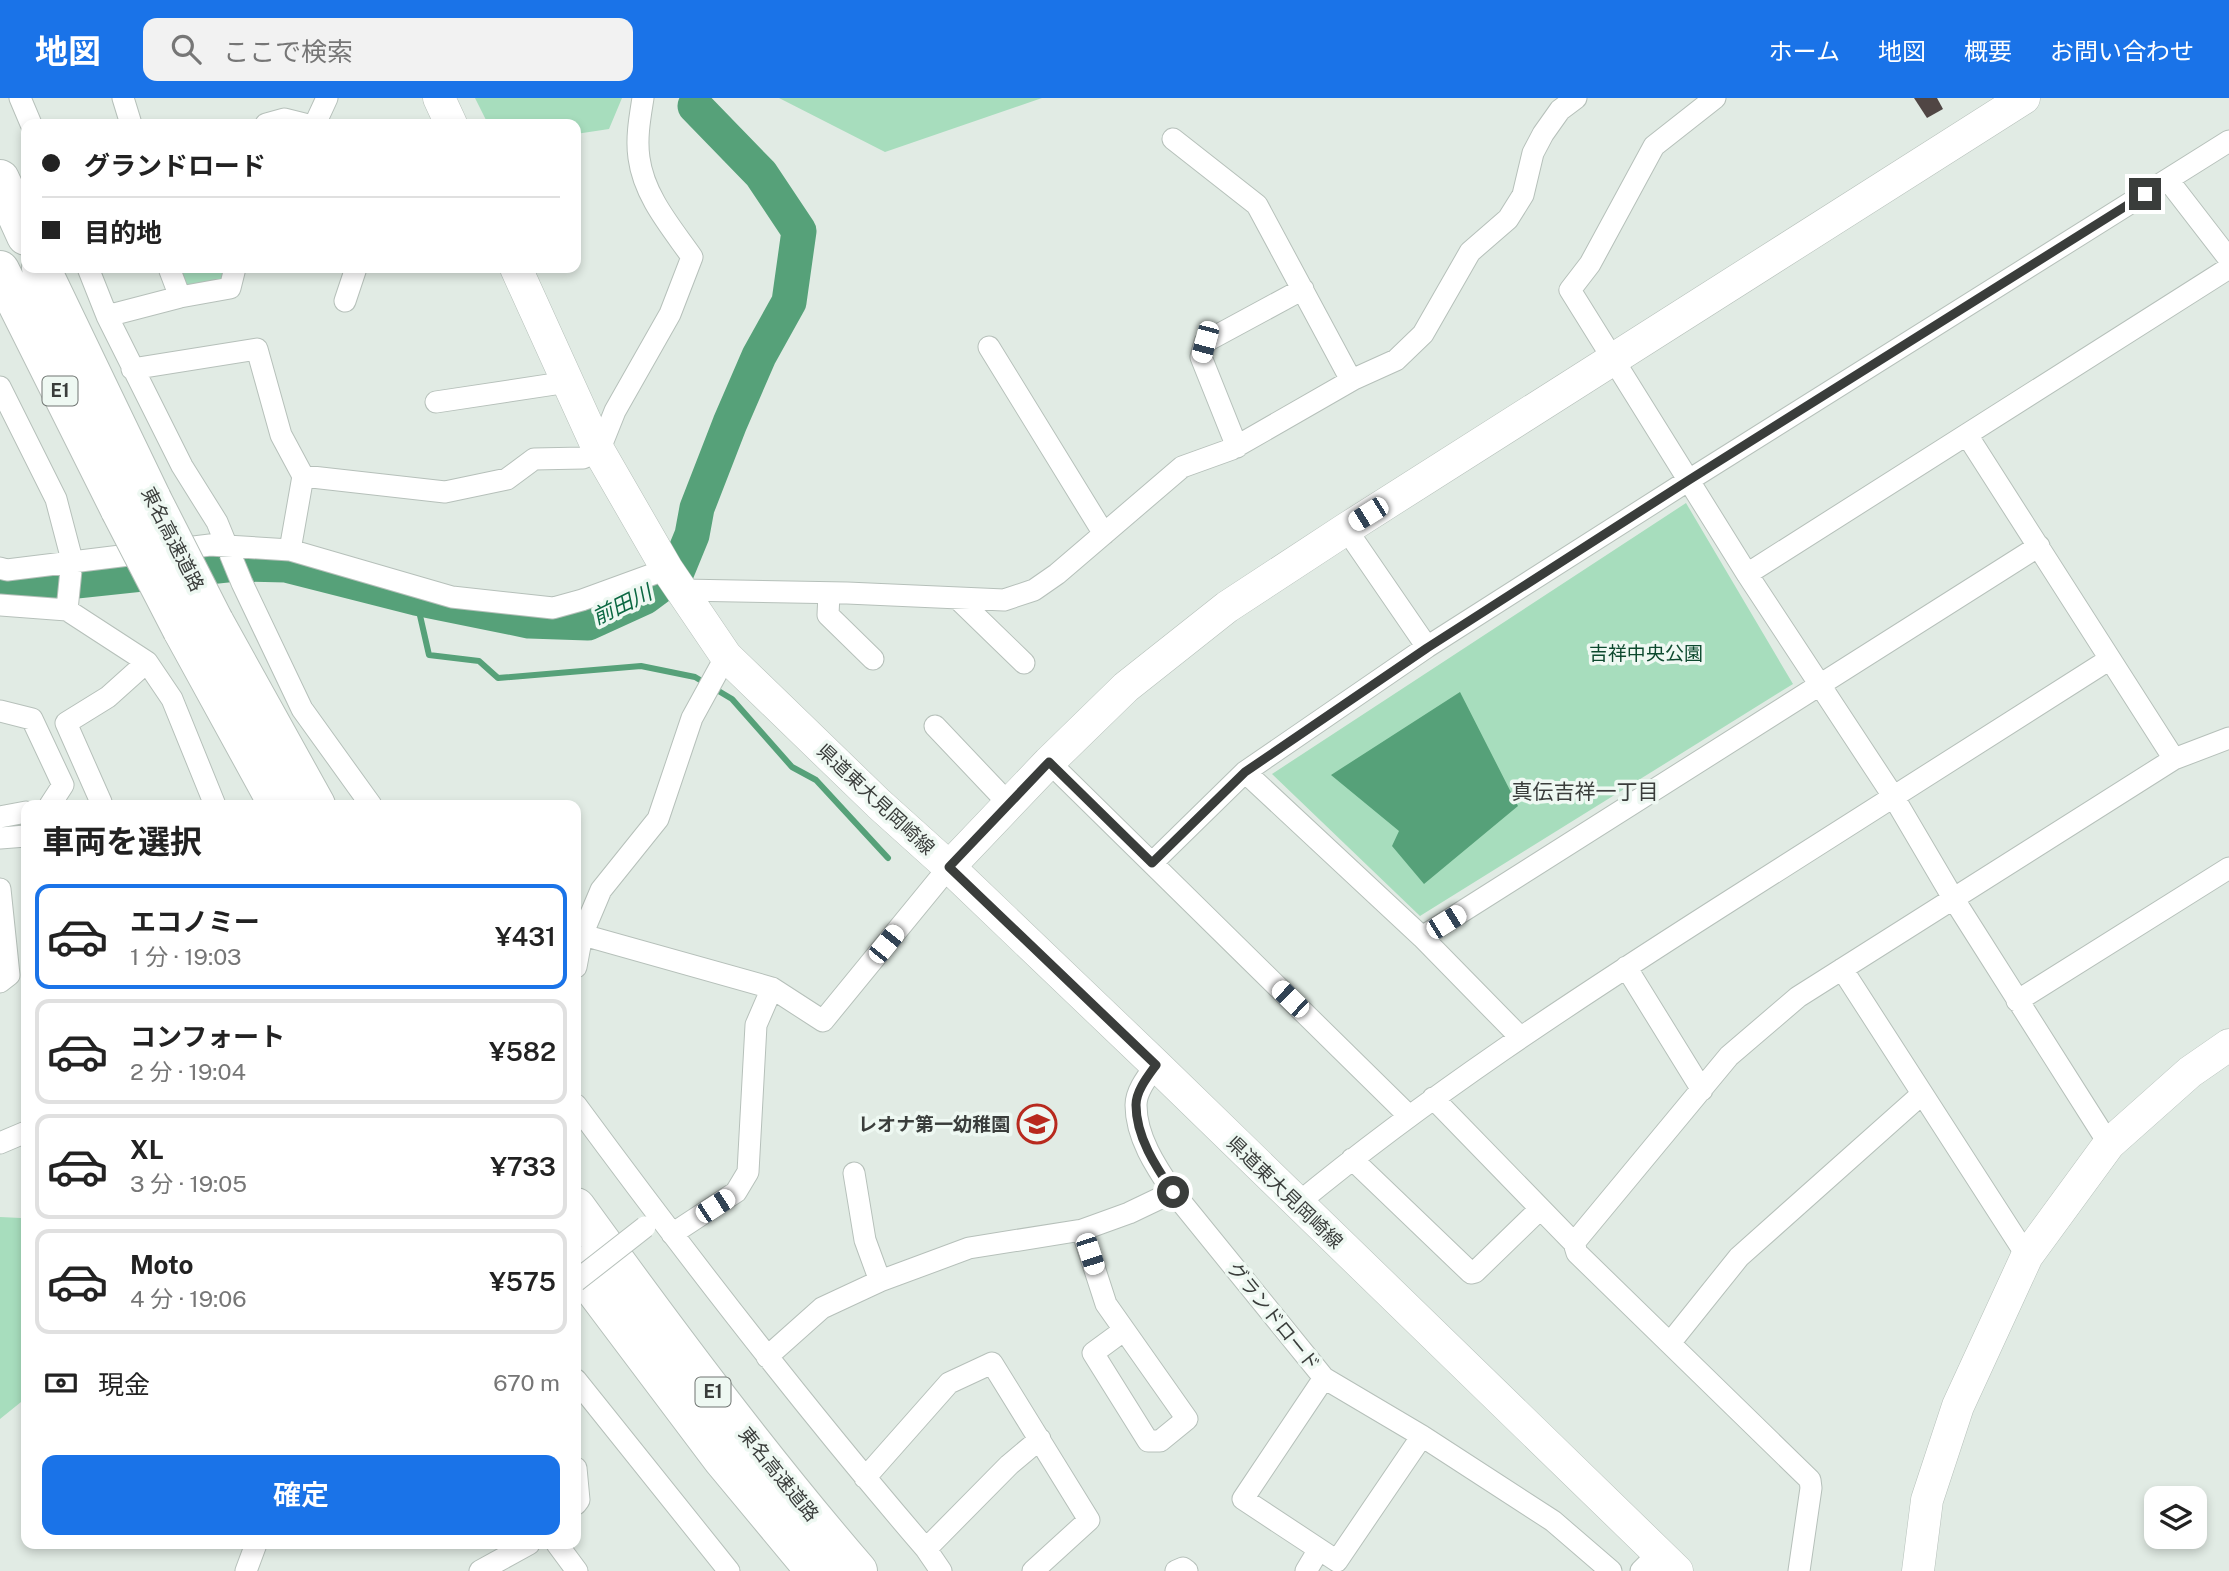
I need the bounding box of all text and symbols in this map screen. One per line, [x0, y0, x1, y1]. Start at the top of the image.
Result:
search box [143, 18, 633, 81]
icon: search [167, 30, 205, 68]
text: 地図 [35, 32, 101, 70]
text: ここで検索 [223, 36, 353, 67]
text: ホーム [1769, 37, 1840, 65]
text: 地図 [1878, 37, 1926, 65]
text: 概要 [1964, 37, 2012, 65]
text: お問い合わせ [2050, 37, 2194, 65]
text: グランドロード [84, 150, 266, 181]
route end [2129, 178, 2161, 210]
text: 目的地 [84, 217, 162, 248]
car [1190, 319, 1221, 365]
road number: E1 [42, 376, 78, 405]
street label: 東名高速道路 [137, 483, 209, 595]
car [1345, 494, 1392, 534]
water label: 前田川 [588, 579, 657, 630]
park label: 吉祥中央公園 [1589, 642, 1703, 664]
street label: 県道東大見岡崎線 [813, 739, 939, 859]
district label: 真伝吉祥一丁目 [1512, 779, 1659, 804]
text: 車両を選択 [42, 823, 202, 860]
car [1423, 902, 1470, 942]
icon: car [46, 905, 109, 968]
text: エコノミー [130, 906, 260, 937]
text: ¥431 [495, 921, 556, 952]
car [865, 921, 908, 967]
text: 1 分 · 19:03 [130, 943, 242, 970]
car [1268, 977, 1313, 1021]
icon: car [46, 1020, 109, 1083]
text: コンフォート [130, 1021, 285, 1052]
text: ¥582 [489, 1036, 556, 1067]
text: 2 分 · 19:04 [130, 1058, 246, 1085]
school or university icon: レオナ第一幼稚園 [1016, 1103, 1058, 1145]
place label: レオナ第一幼稚園 [858, 1113, 1010, 1135]
street label: 県道東大見岡崎線 [1223, 1131, 1347, 1253]
text: XL [130, 1134, 164, 1165]
icon: car [46, 1135, 109, 1198]
text: ¥733 [490, 1151, 556, 1182]
text: 3 分 · 19:05 [130, 1170, 247, 1197]
route start [1157, 1176, 1189, 1208]
car [692, 1186, 739, 1226]
car [1074, 1231, 1107, 1277]
text: Moto [130, 1249, 193, 1280]
icon: car [46, 1250, 109, 1313]
street label: グランドロード [1224, 1257, 1324, 1375]
text: ¥575 [489, 1266, 556, 1297]
text: 4 分 · 19:06 [130, 1285, 247, 1312]
icon: cash [42, 1364, 80, 1402]
text: 現金 [98, 1369, 150, 1400]
text: 670 m [493, 1369, 560, 1396]
road number: E1 [696, 1378, 730, 1406]
street label: 東名高速道路 [735, 1423, 823, 1525]
button: 確定 [42, 1455, 560, 1535]
map controls [2144, 1486, 2207, 1549]
button: layers [2144, 1486, 2207, 1549]

